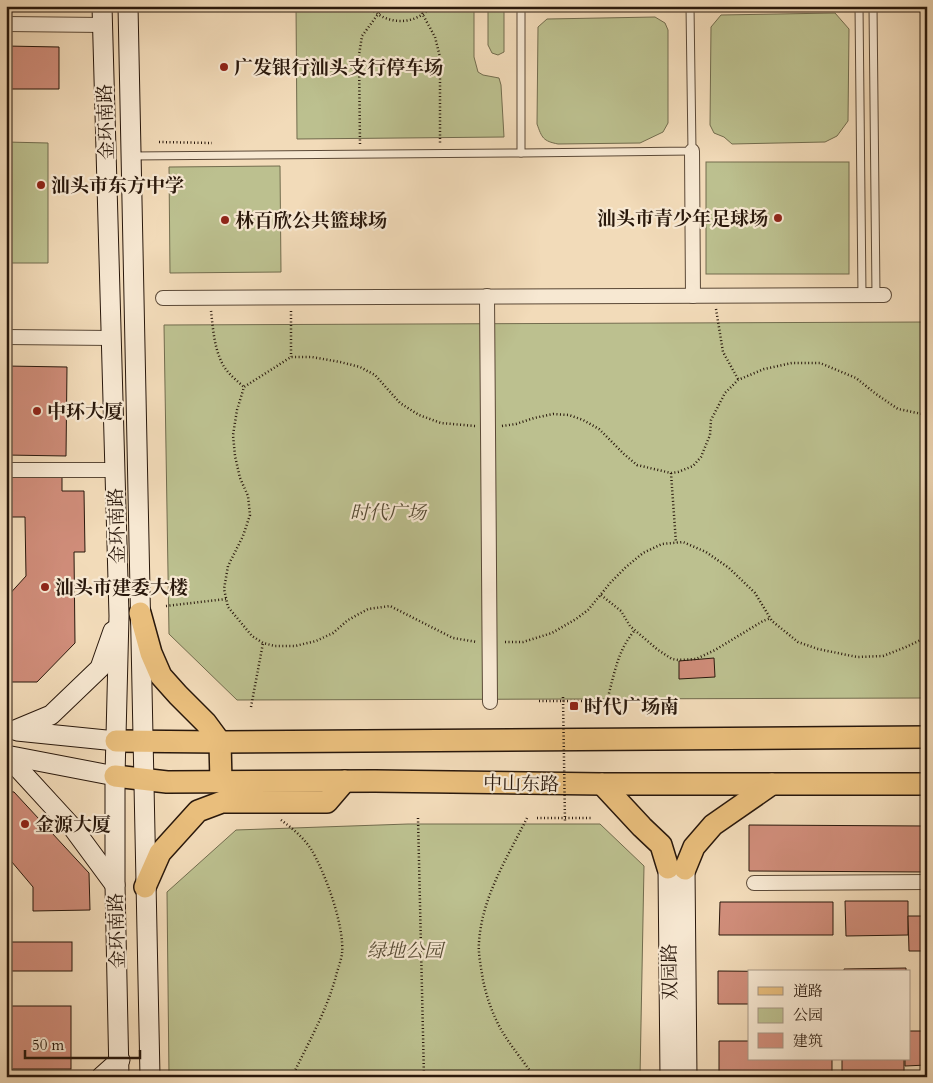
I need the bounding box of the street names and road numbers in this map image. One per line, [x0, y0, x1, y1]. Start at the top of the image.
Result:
street label: 金环南路 [92, 84, 120, 160]
street label: 金环南路 [103, 488, 131, 564]
street label: 中山东路 [483, 770, 559, 798]
street label: 金环南路 [103, 893, 131, 969]
street label: 双园路 [657, 943, 683, 1001]

